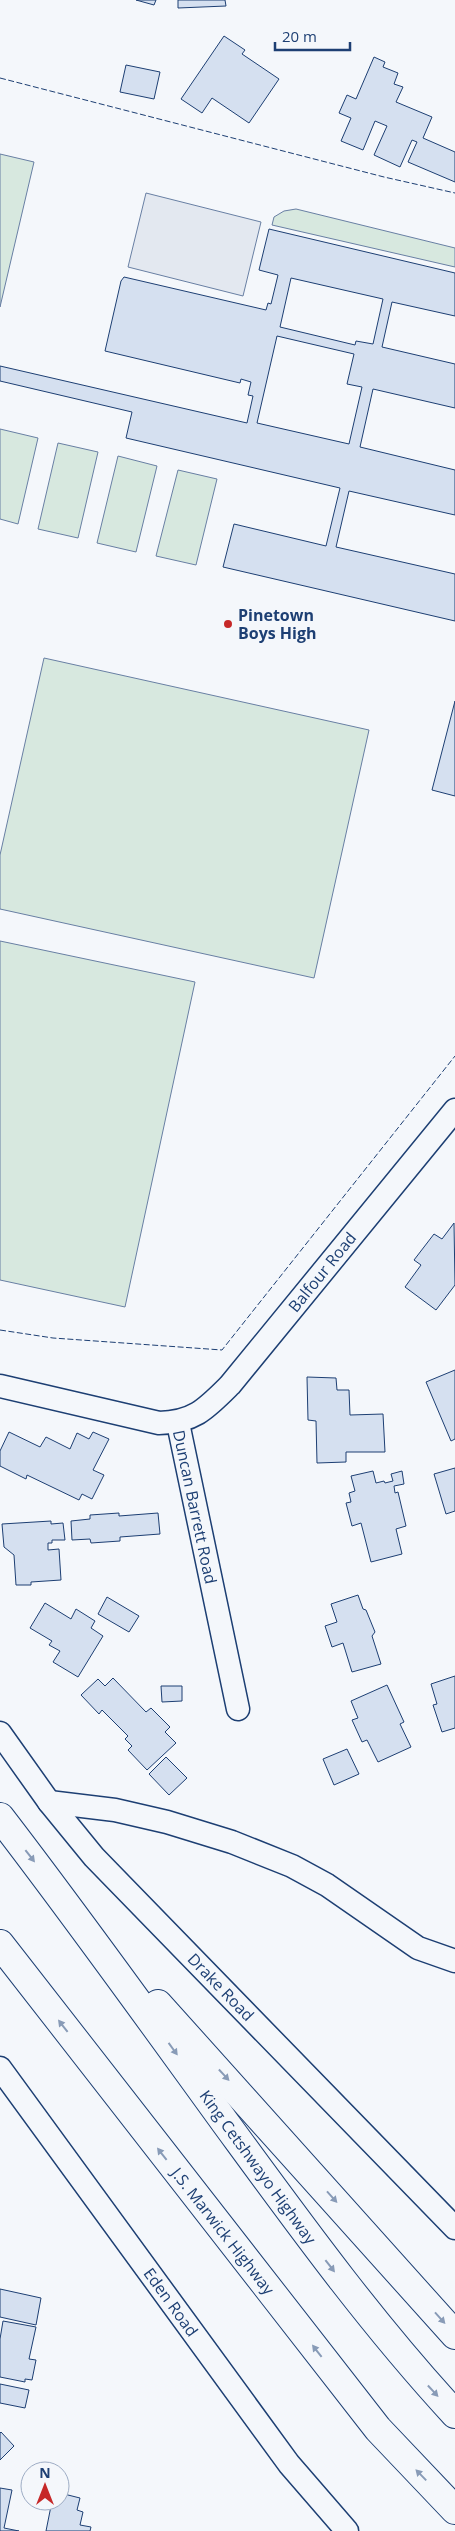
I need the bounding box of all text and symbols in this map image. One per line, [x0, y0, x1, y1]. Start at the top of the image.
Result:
scale bar [275, 20, 350, 52]
text: 20 m [282, 26, 317, 46]
place label: Pinetown Boys High [238, 604, 317, 644]
marker: Pinetown Boys High [222, 618, 234, 630]
street label: Balfour Road [283, 1227, 361, 1317]
street label: Duncan Barrett Road [168, 1428, 222, 1586]
one-way arrow [24, 1849, 35, 1862]
street label: Drake Road [183, 1948, 259, 2026]
one-way arrow [58, 2019, 68, 2033]
one-way arrow [167, 2043, 177, 2056]
one-way arrow [218, 2069, 230, 2081]
street label: King Cetshwayo Highway [195, 2086, 322, 2249]
one-way arrow [157, 2148, 168, 2161]
street label: J.S. Marwick Highway [165, 2161, 280, 2300]
one-way arrow [326, 2190, 338, 2202]
one-way arrow [324, 2259, 335, 2272]
street label: Eden Road [139, 2263, 203, 2341]
one-way arrow [434, 2312, 446, 2324]
one-way arrow [311, 2345, 322, 2358]
one-way arrow [427, 2385, 439, 2397]
north arrow [20, 2461, 70, 2511]
text: N [39, 2463, 51, 2482]
one-way arrow [415, 2469, 427, 2481]

